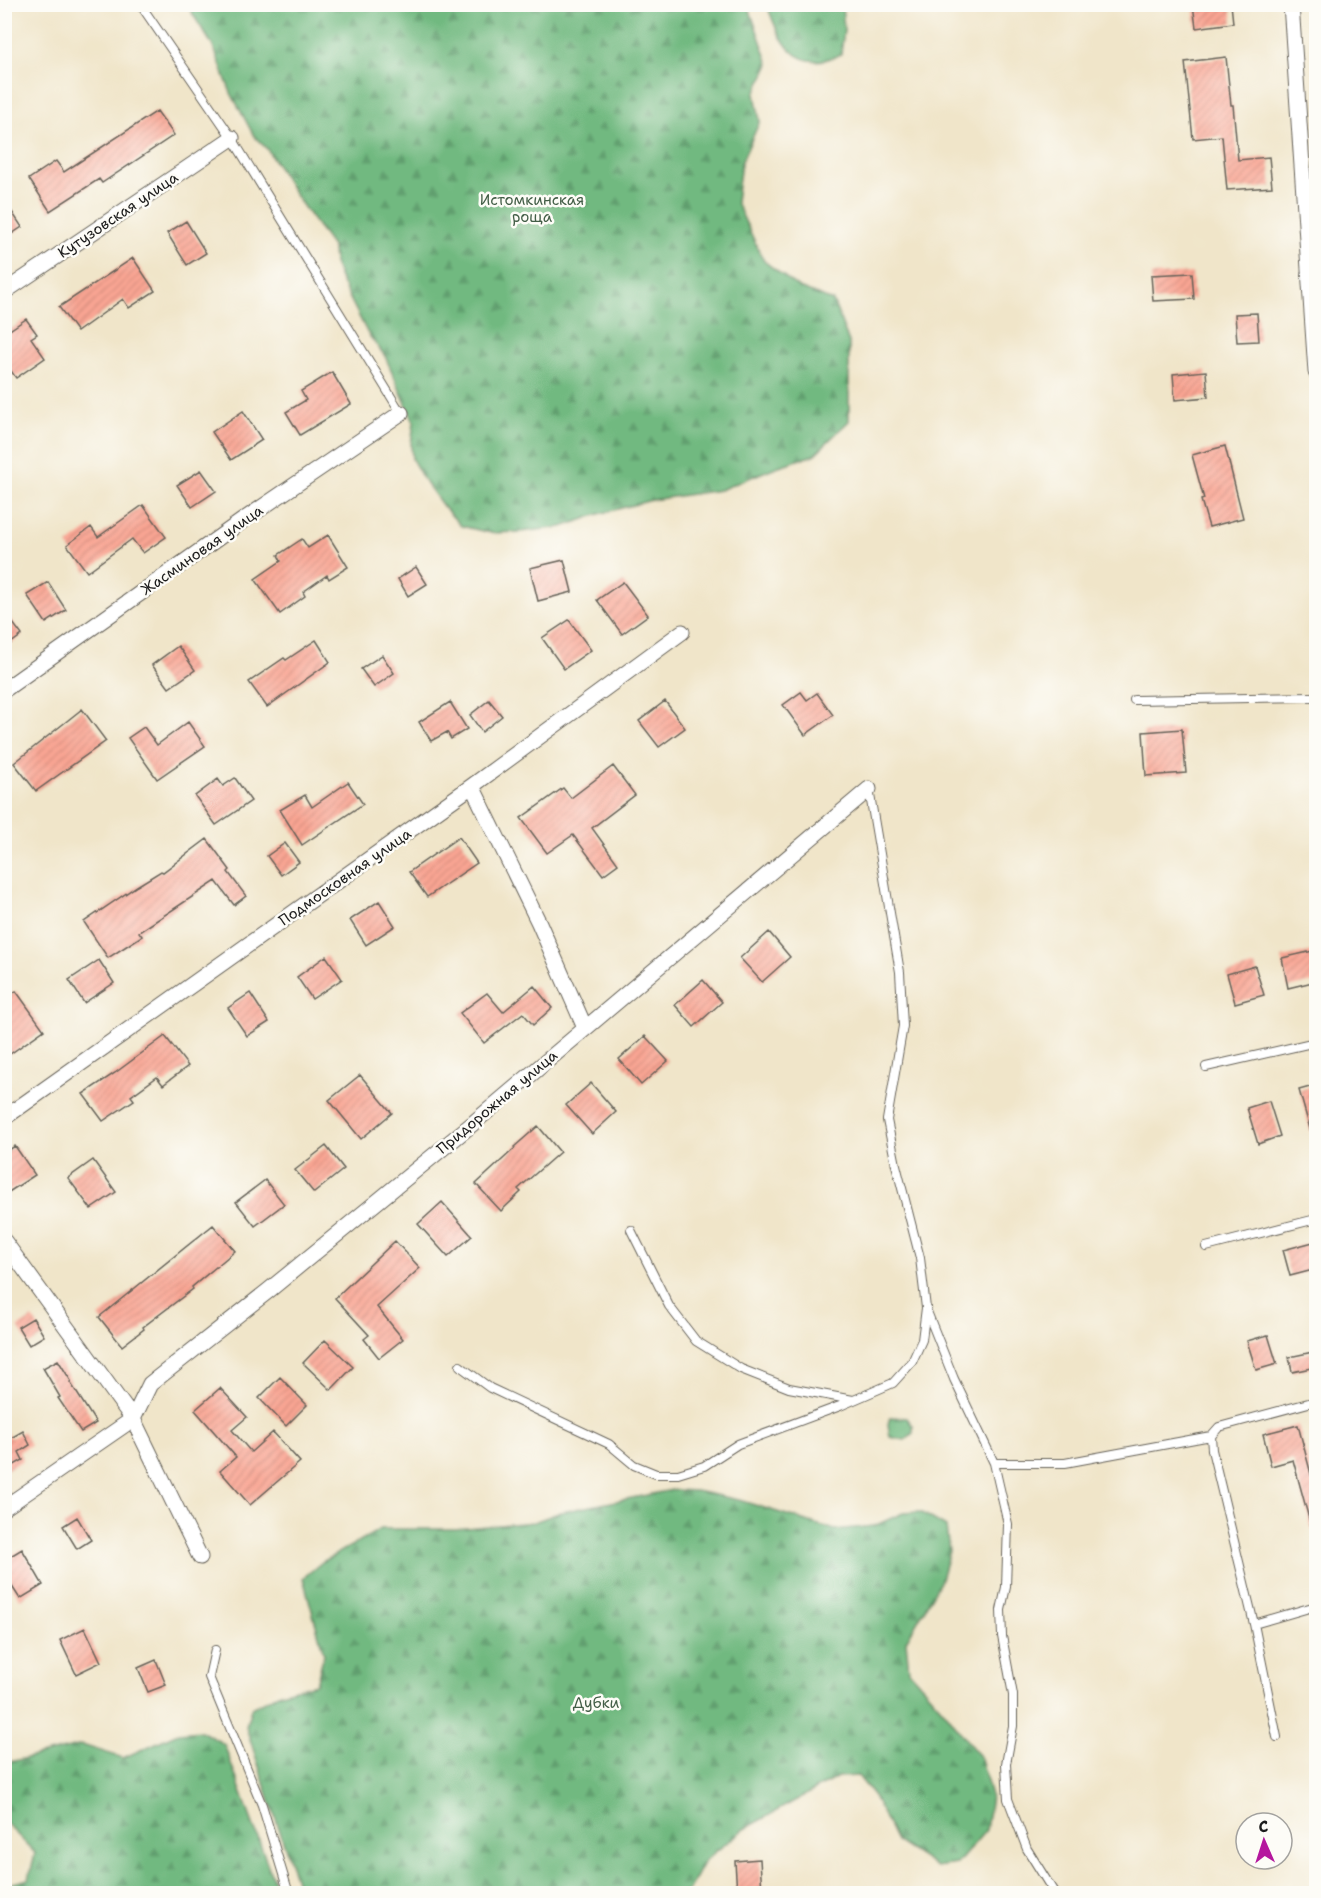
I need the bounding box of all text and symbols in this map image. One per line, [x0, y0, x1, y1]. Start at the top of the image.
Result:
street label: Кутузовская улица [54, 167, 183, 263]
park label: Истомкинская роща [480, 190, 584, 227]
street label: Жасминовая улица [137, 500, 268, 600]
street label: Подмосковная улица [275, 823, 416, 930]
street label: Придорожная улица [432, 1045, 562, 1158]
park label: Дубки [573, 1693, 619, 1713]
north arrow [1234, 1811, 1294, 1871]
text: С [1258, 1816, 1269, 1837]

